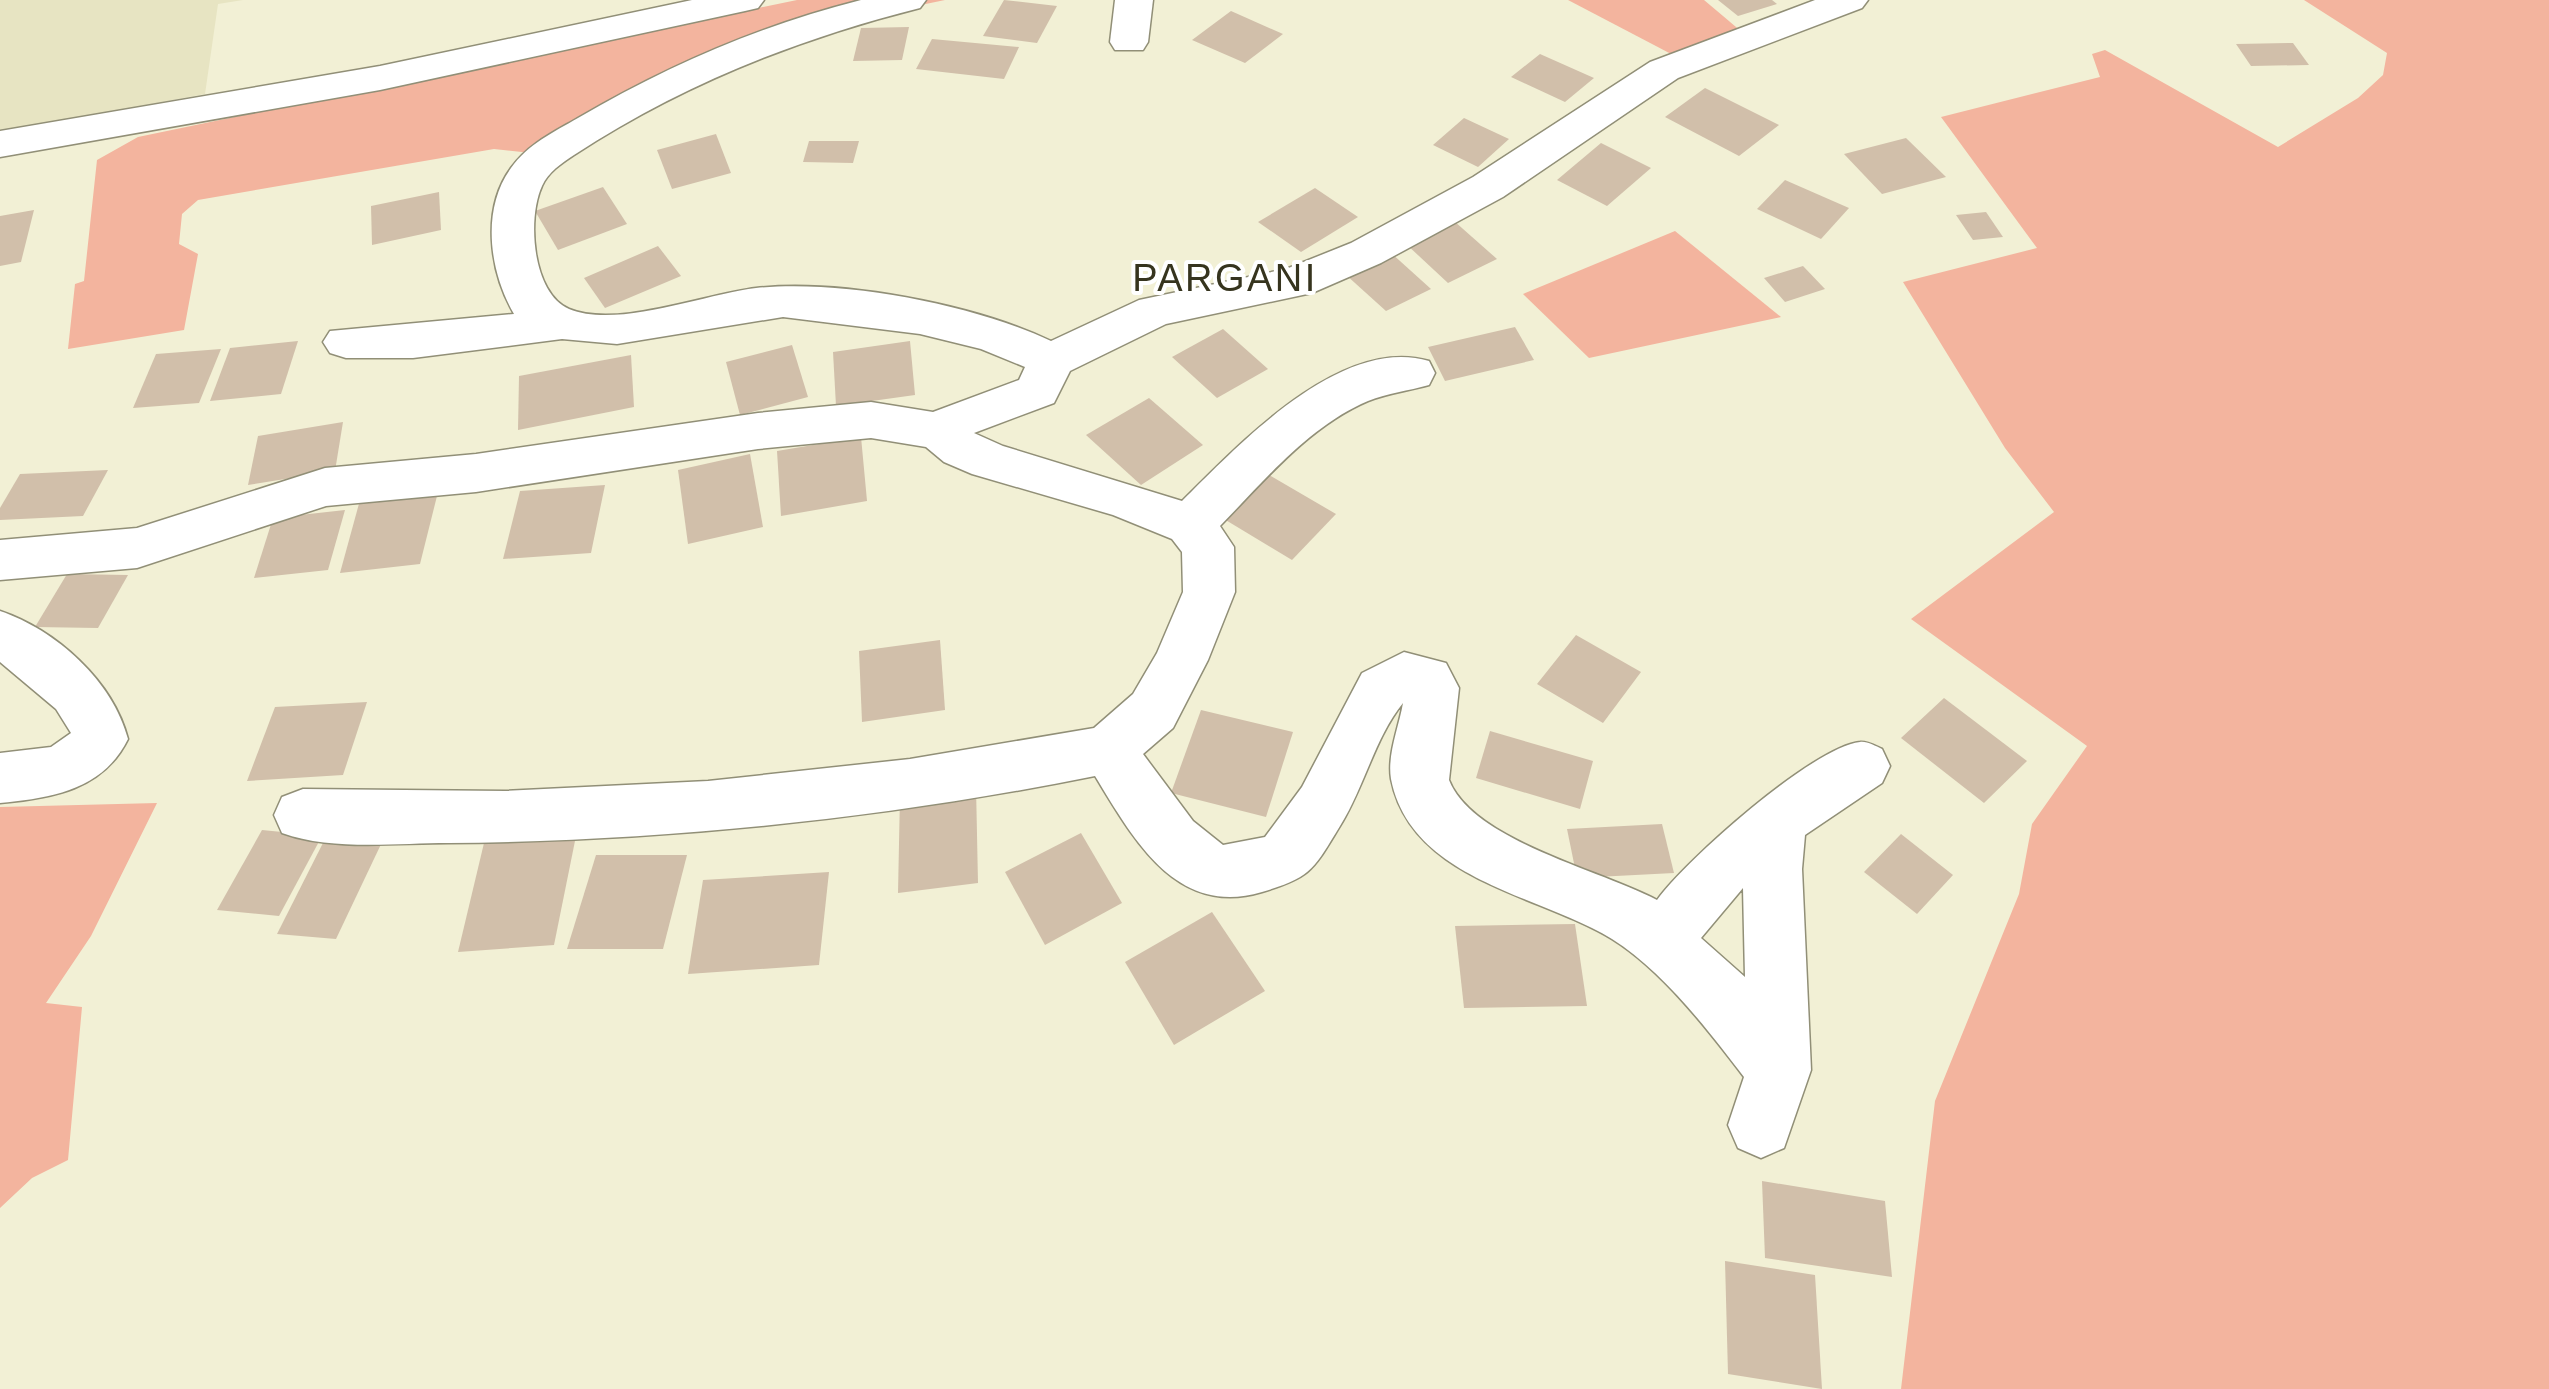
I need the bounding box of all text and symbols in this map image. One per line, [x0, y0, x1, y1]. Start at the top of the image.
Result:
district label: PARGANI [1132, 257, 1318, 299]

